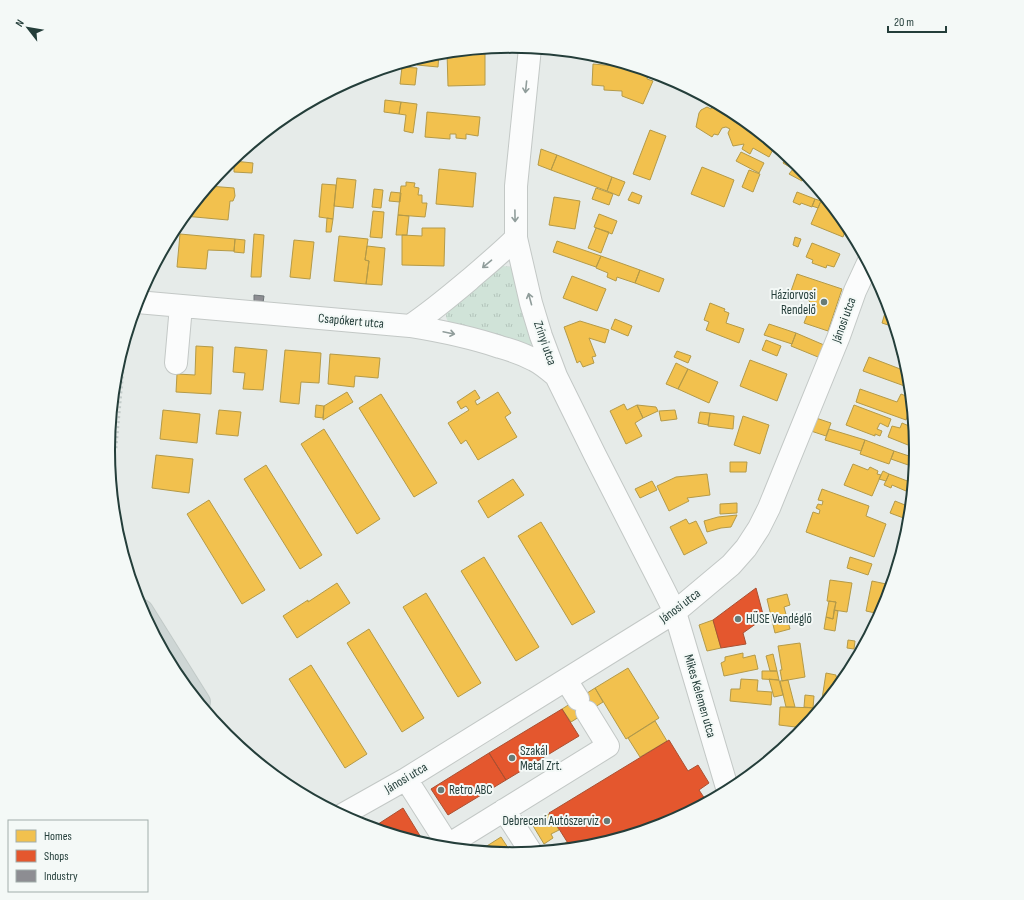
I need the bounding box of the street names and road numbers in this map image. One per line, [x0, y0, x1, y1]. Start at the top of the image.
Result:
street label: Jánosi utca [828, 295, 860, 346]
street label: Csapókert utca [318, 310, 384, 332]
street label: Zrínyi utca [530, 319, 560, 367]
street label: Jánosi utca [656, 585, 704, 627]
street label: Mikes Kelemen utca [680, 652, 720, 740]
street label: Jánosi utca [381, 759, 430, 798]

